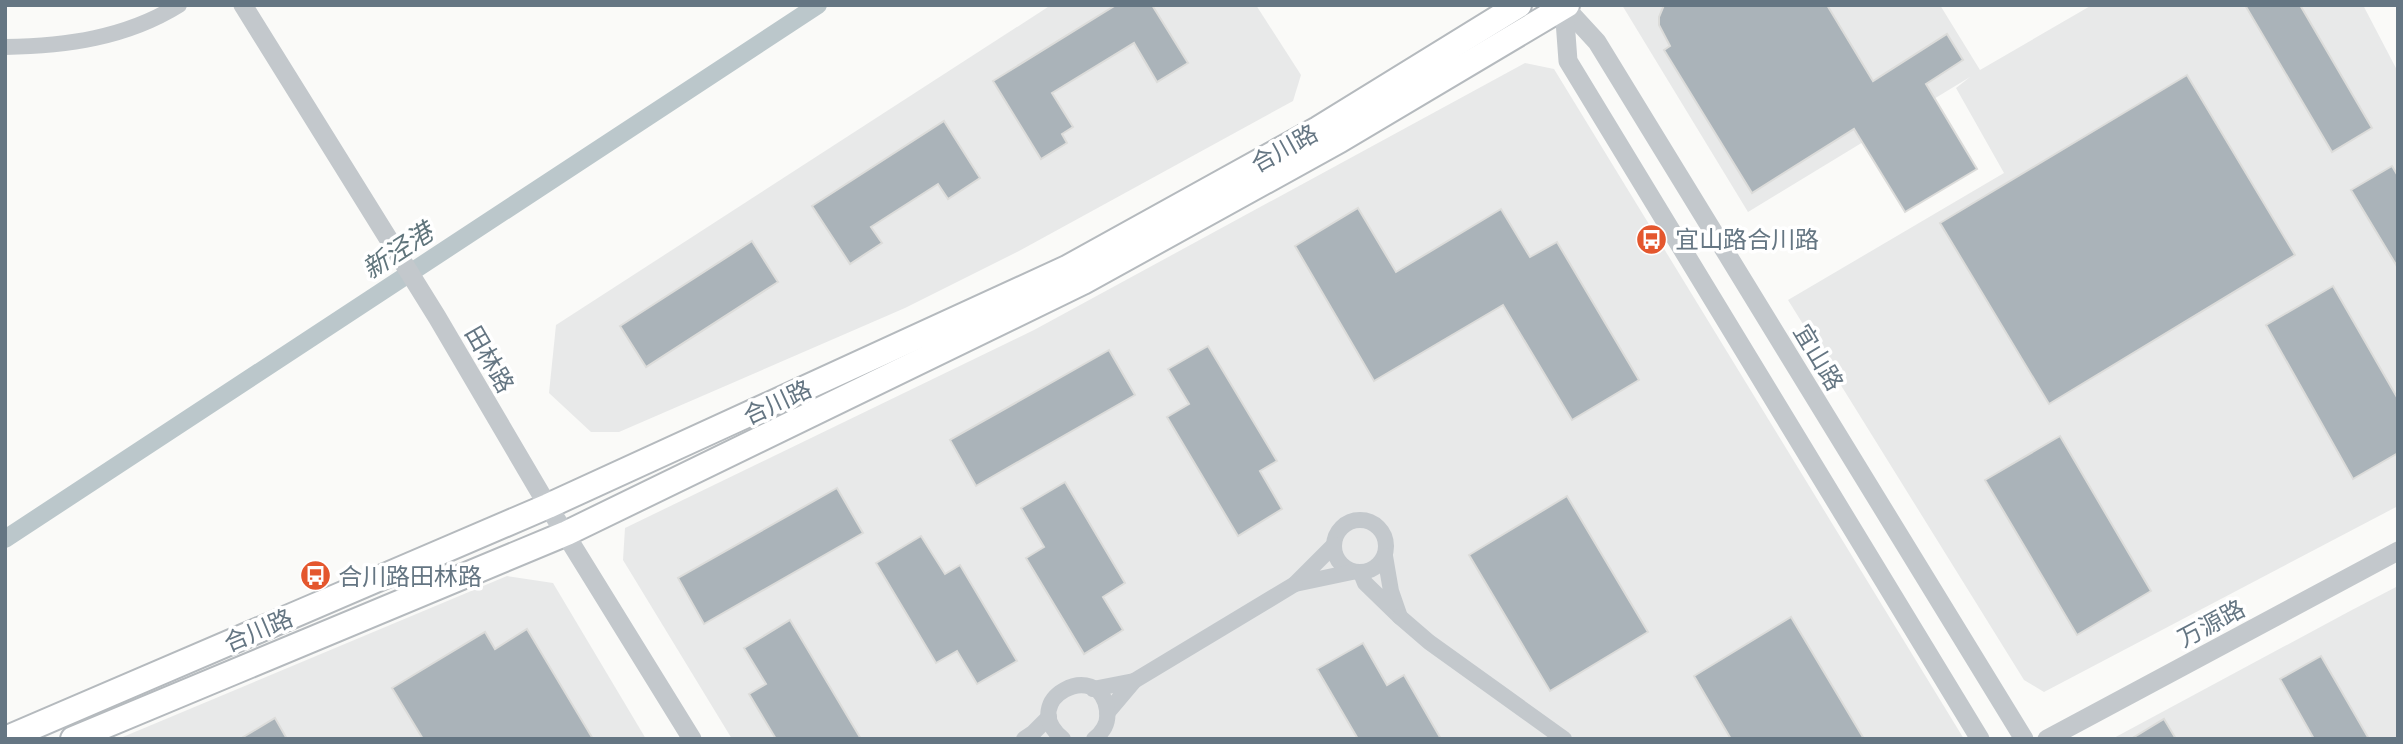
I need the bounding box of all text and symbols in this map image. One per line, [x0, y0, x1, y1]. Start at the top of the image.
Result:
street label: 合川路 [1245, 117, 1323, 179]
water label: 新泾港 [355, 212, 442, 286]
bus stop icon: 宜山路合川路 [1635, 222, 1669, 256]
place label: 宜山路合川路 [1675, 223, 1819, 255]
street label: 宜山路 [1787, 318, 1851, 396]
street label: 田林路 [458, 320, 522, 398]
street label: 合川路 [738, 372, 816, 432]
bus stop icon: 合川路田林路 [298, 559, 332, 593]
place label: 合川路田林路 [338, 560, 482, 592]
street label: 万源路 [2172, 592, 2250, 654]
street label: 合川路 [219, 601, 297, 659]

